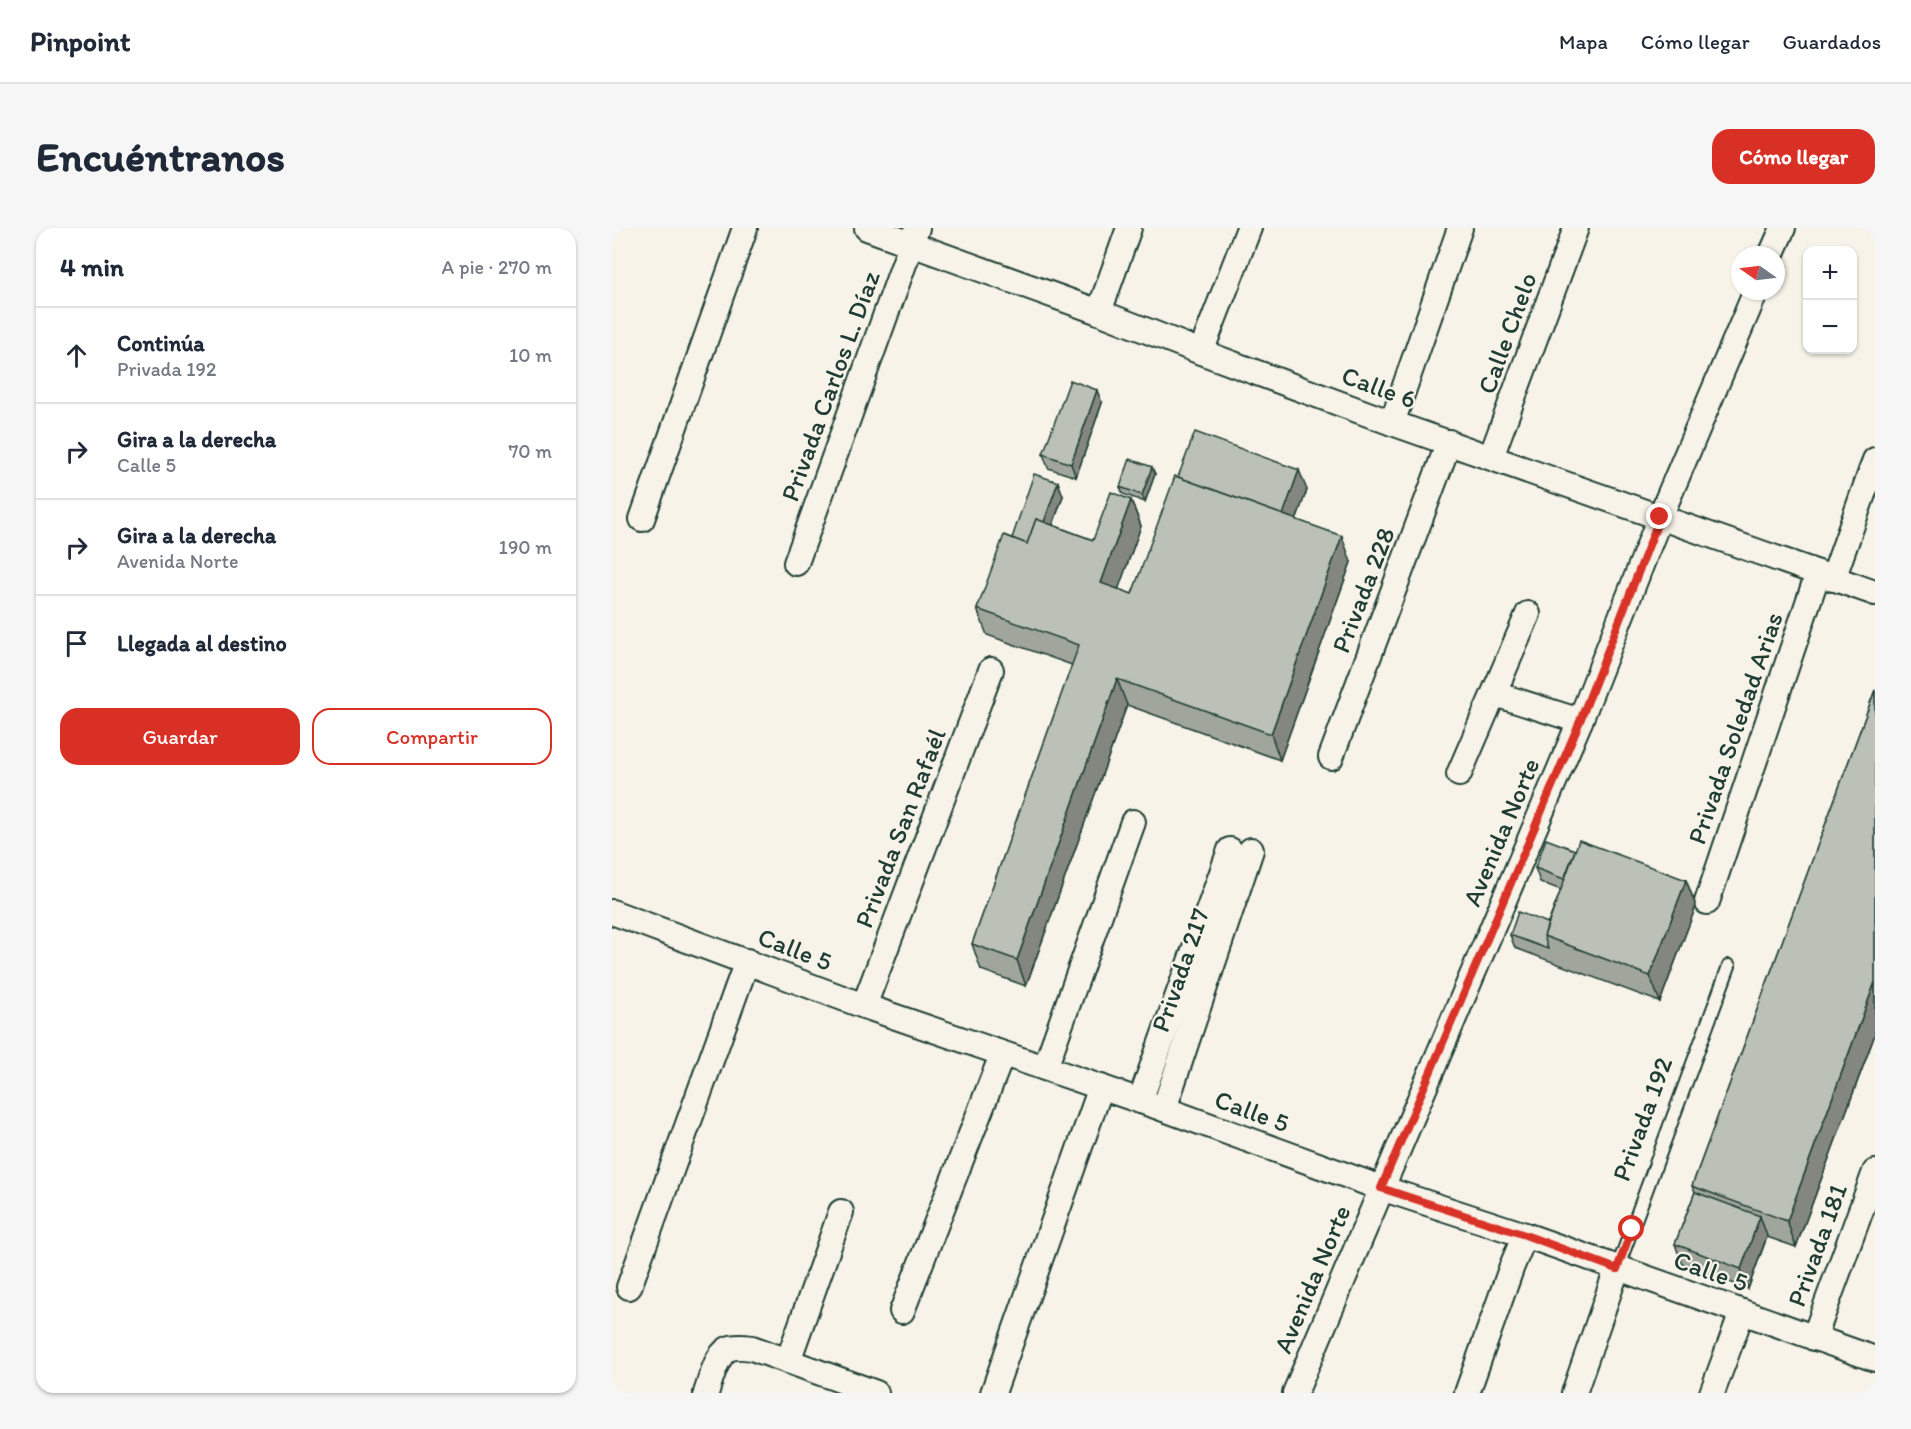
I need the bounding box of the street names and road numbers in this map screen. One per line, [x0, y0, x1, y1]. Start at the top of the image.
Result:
street label: Privada Carlos L. Díaz [773, 266, 887, 506]
street label: Calle Chelo [1470, 268, 1544, 398]
street label: Calle 6 [1337, 359, 1421, 415]
street label: Privada 228 [1324, 523, 1402, 657]
street label: Privada Soledad Arias [1680, 608, 1790, 848]
street label: Privada San Rafaél [847, 724, 953, 932]
street label: Avenida Norte [1455, 753, 1547, 911]
street label: Privada 217 [1144, 904, 1216, 1036]
street label: Calle 5 [753, 920, 837, 978]
street label: Privada 192 [1605, 1052, 1679, 1185]
street label: Calle 5 [1210, 1083, 1294, 1139]
street label: Privada 181 [1780, 1179, 1854, 1311]
street label: Avenida Norte [1266, 1200, 1358, 1358]
street label: Calle 5 [1669, 1243, 1753, 1299]

